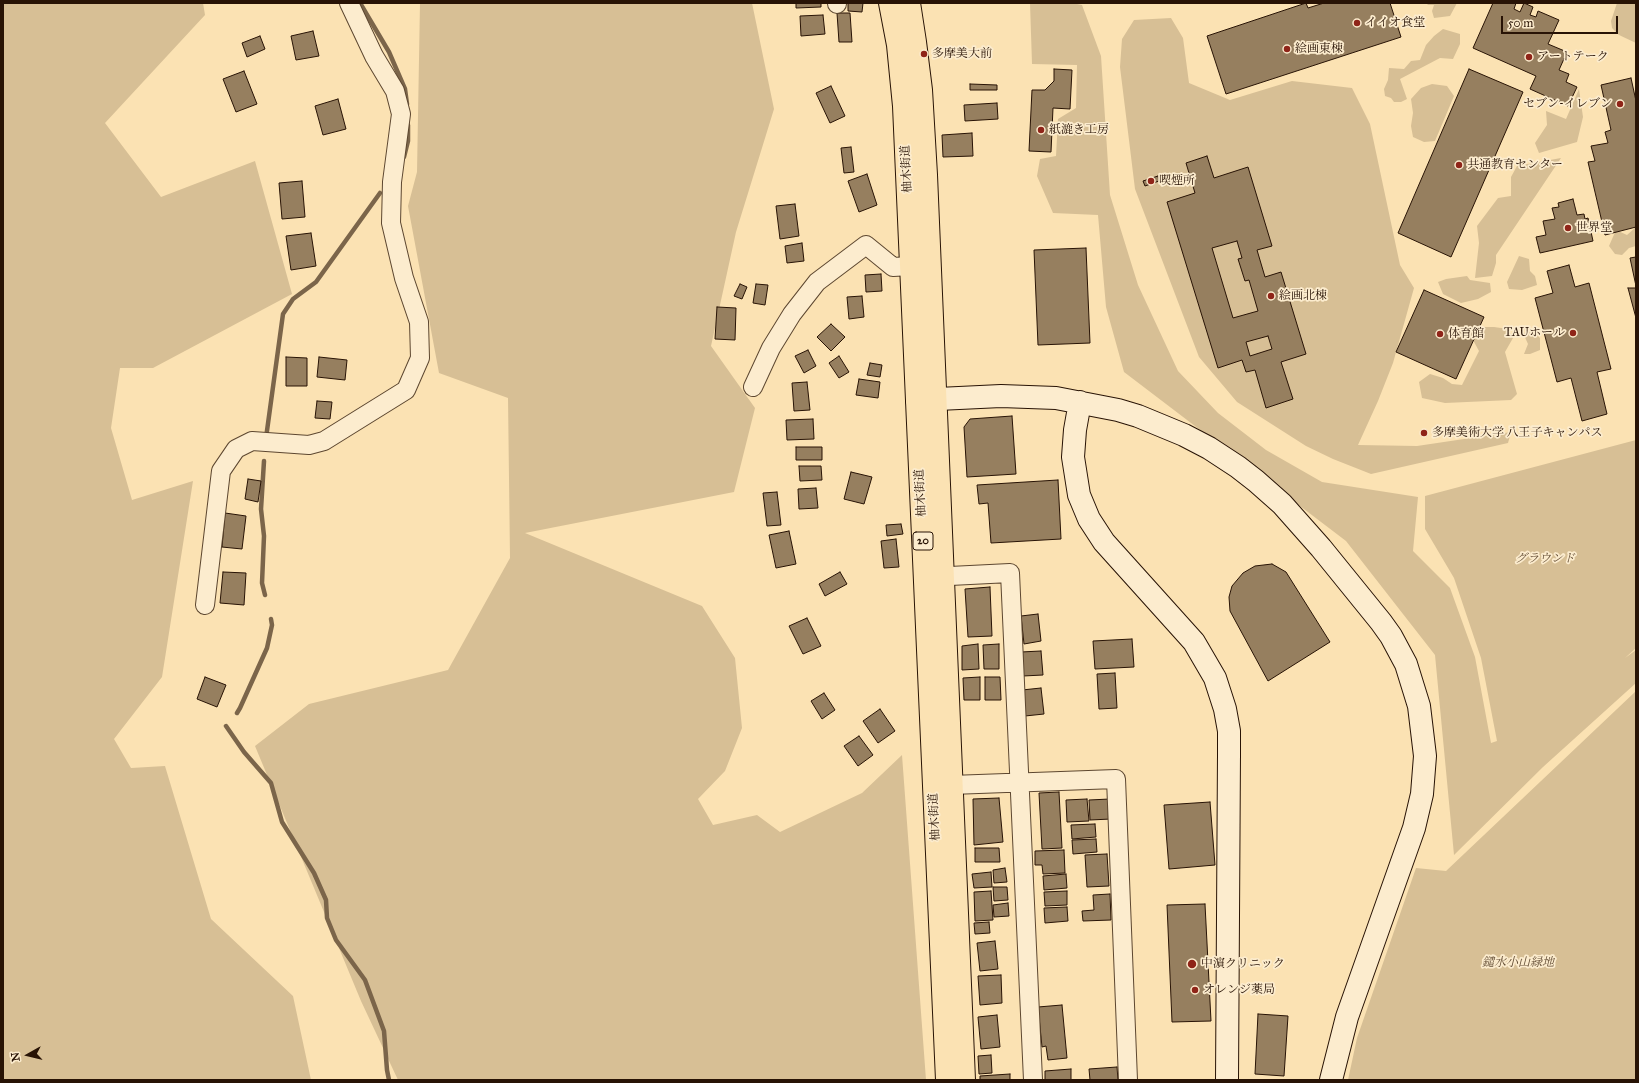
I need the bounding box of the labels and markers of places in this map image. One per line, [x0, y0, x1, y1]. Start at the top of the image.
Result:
place label: イイオ食堂 [1365, 16, 1425, 30]
marker: イイオ食堂 [1352, 18, 1362, 28]
place label: 絵画東棟 [1295, 42, 1343, 56]
marker: 絵画東棟 [1282, 44, 1292, 54]
place label: 多摩美大前 [932, 47, 992, 61]
marker: 多摩美大前 [919, 49, 929, 59]
place label: アートテーク [1537, 50, 1609, 64]
marker: アートテーク [1524, 52, 1534, 62]
place label: セブン-イレブン [1523, 97, 1612, 111]
marker: セブン-イレブン [1615, 99, 1625, 109]
place label: 紙漉き工房 [1049, 123, 1109, 137]
marker: 紙漉き工房 [1036, 125, 1046, 135]
place label: 共通教育センター [1467, 158, 1563, 172]
marker: 共通教育センター [1454, 160, 1464, 170]
place label: 喫煙所 [1159, 174, 1195, 188]
marker: 喫煙所 [1146, 176, 1156, 186]
place label: 世界堂 [1576, 221, 1612, 235]
marker: 世界堂 [1563, 223, 1573, 233]
place label: 絵画北棟 [1279, 289, 1327, 303]
marker: 絵画北棟 [1266, 291, 1276, 301]
place label: TAUホール [1504, 326, 1565, 340]
place label: 体育館 [1448, 327, 1484, 341]
marker: TAUホール [1568, 328, 1578, 338]
marker: 体育館 [1435, 329, 1445, 339]
place label: 多摩美術大学 八王子キャンパス [1432, 426, 1603, 440]
marker: 多摩美術大学 八王子キャンパス [1419, 428, 1429, 438]
place label: 中濵クリニック [1201, 957, 1285, 971]
marker: 中濵クリニック [1186, 958, 1198, 970]
place label: オレンジ薬局 [1203, 983, 1275, 997]
marker: オレンジ薬局 [1190, 985, 1200, 995]

